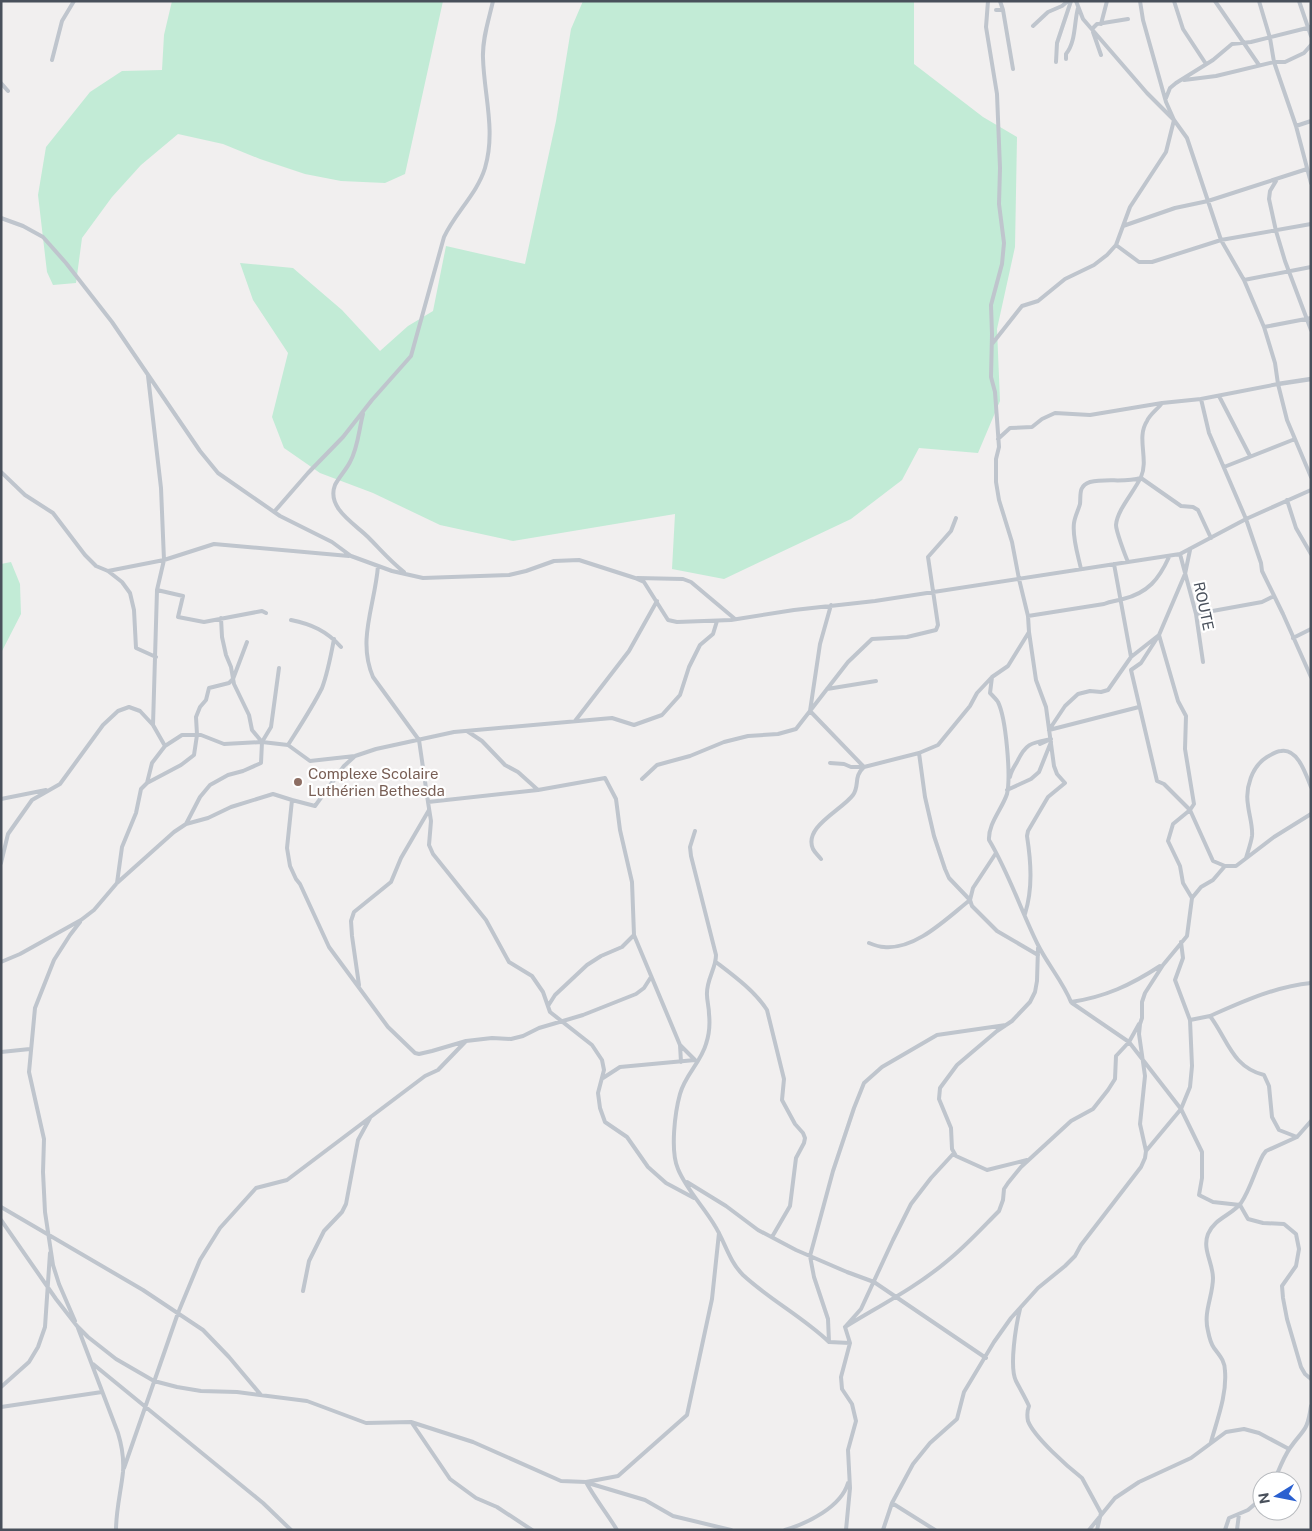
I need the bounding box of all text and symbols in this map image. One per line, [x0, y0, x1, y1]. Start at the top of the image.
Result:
street label: ROUTE [1191, 580, 1217, 632]
place label: Complexe Scolaire Luthérien Bethesda [308, 765, 445, 799]
marker: Complexe Scolaire Luthérien Bethesda [292, 776, 304, 788]
north arrow [1252, 1471, 1302, 1521]
text: N [1255, 1491, 1273, 1505]

